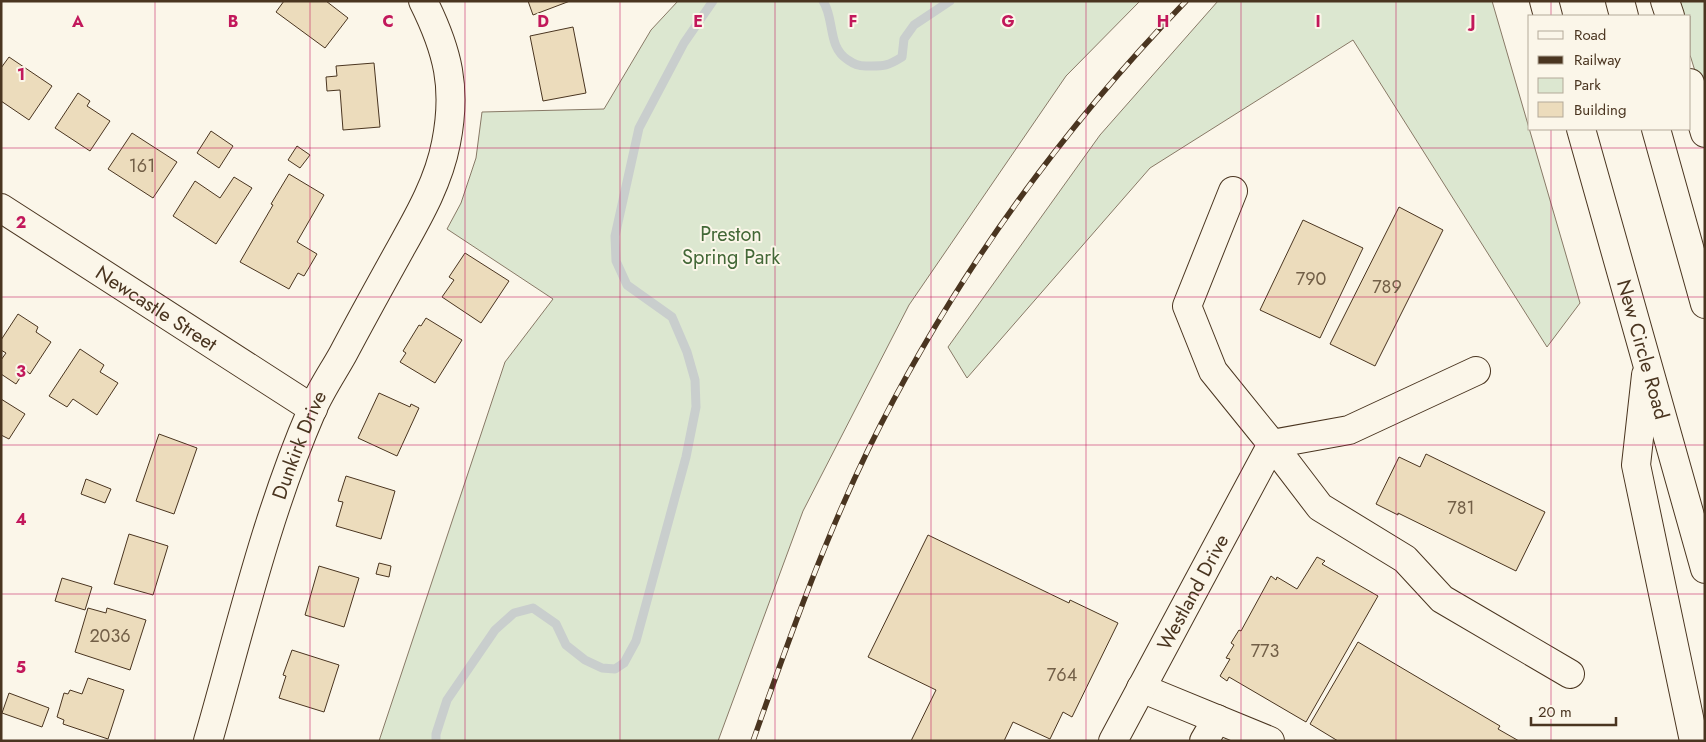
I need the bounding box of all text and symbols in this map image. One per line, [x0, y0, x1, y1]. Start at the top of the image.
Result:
text: A [71, 10, 84, 33]
text: B [228, 10, 238, 33]
text: C [382, 10, 394, 33]
text: D [537, 10, 549, 33]
text: E [693, 10, 703, 33]
text: F [849, 10, 857, 33]
text: G [1001, 10, 1015, 33]
text: H [1157, 10, 1169, 33]
text: I [1315, 10, 1321, 33]
text: J [1467, 10, 1476, 33]
legend [1528, 15, 1691, 130]
text: Road [1574, 24, 1606, 46]
text: Railway [1574, 49, 1621, 71]
text: 1 [17, 63, 25, 86]
text: Park [1574, 74, 1601, 96]
text: Building [1574, 99, 1626, 121]
house number: 161 [129, 153, 155, 179]
text: 2 [16, 211, 26, 234]
park label: Preston Spring Park [682, 220, 780, 272]
street label: Newcastle Street [90, 259, 223, 359]
house number: 790 [1296, 266, 1327, 292]
house number: 789 [1372, 274, 1402, 300]
street label: New Circle Road [1609, 276, 1676, 423]
text: 3 [16, 360, 26, 383]
street label: Dunkirk Drive [265, 385, 334, 503]
house number: 781 [1447, 495, 1475, 521]
text: 4 [15, 508, 27, 531]
street label: Westland Drive [1150, 529, 1236, 656]
house number: 2036 [89, 623, 131, 649]
house number: 773 [1251, 638, 1280, 664]
text: 5 [16, 656, 26, 679]
house number: 764 [1047, 662, 1077, 688]
scale bar [1531, 694, 1616, 726]
text: 20 m [1538, 701, 1572, 723]

